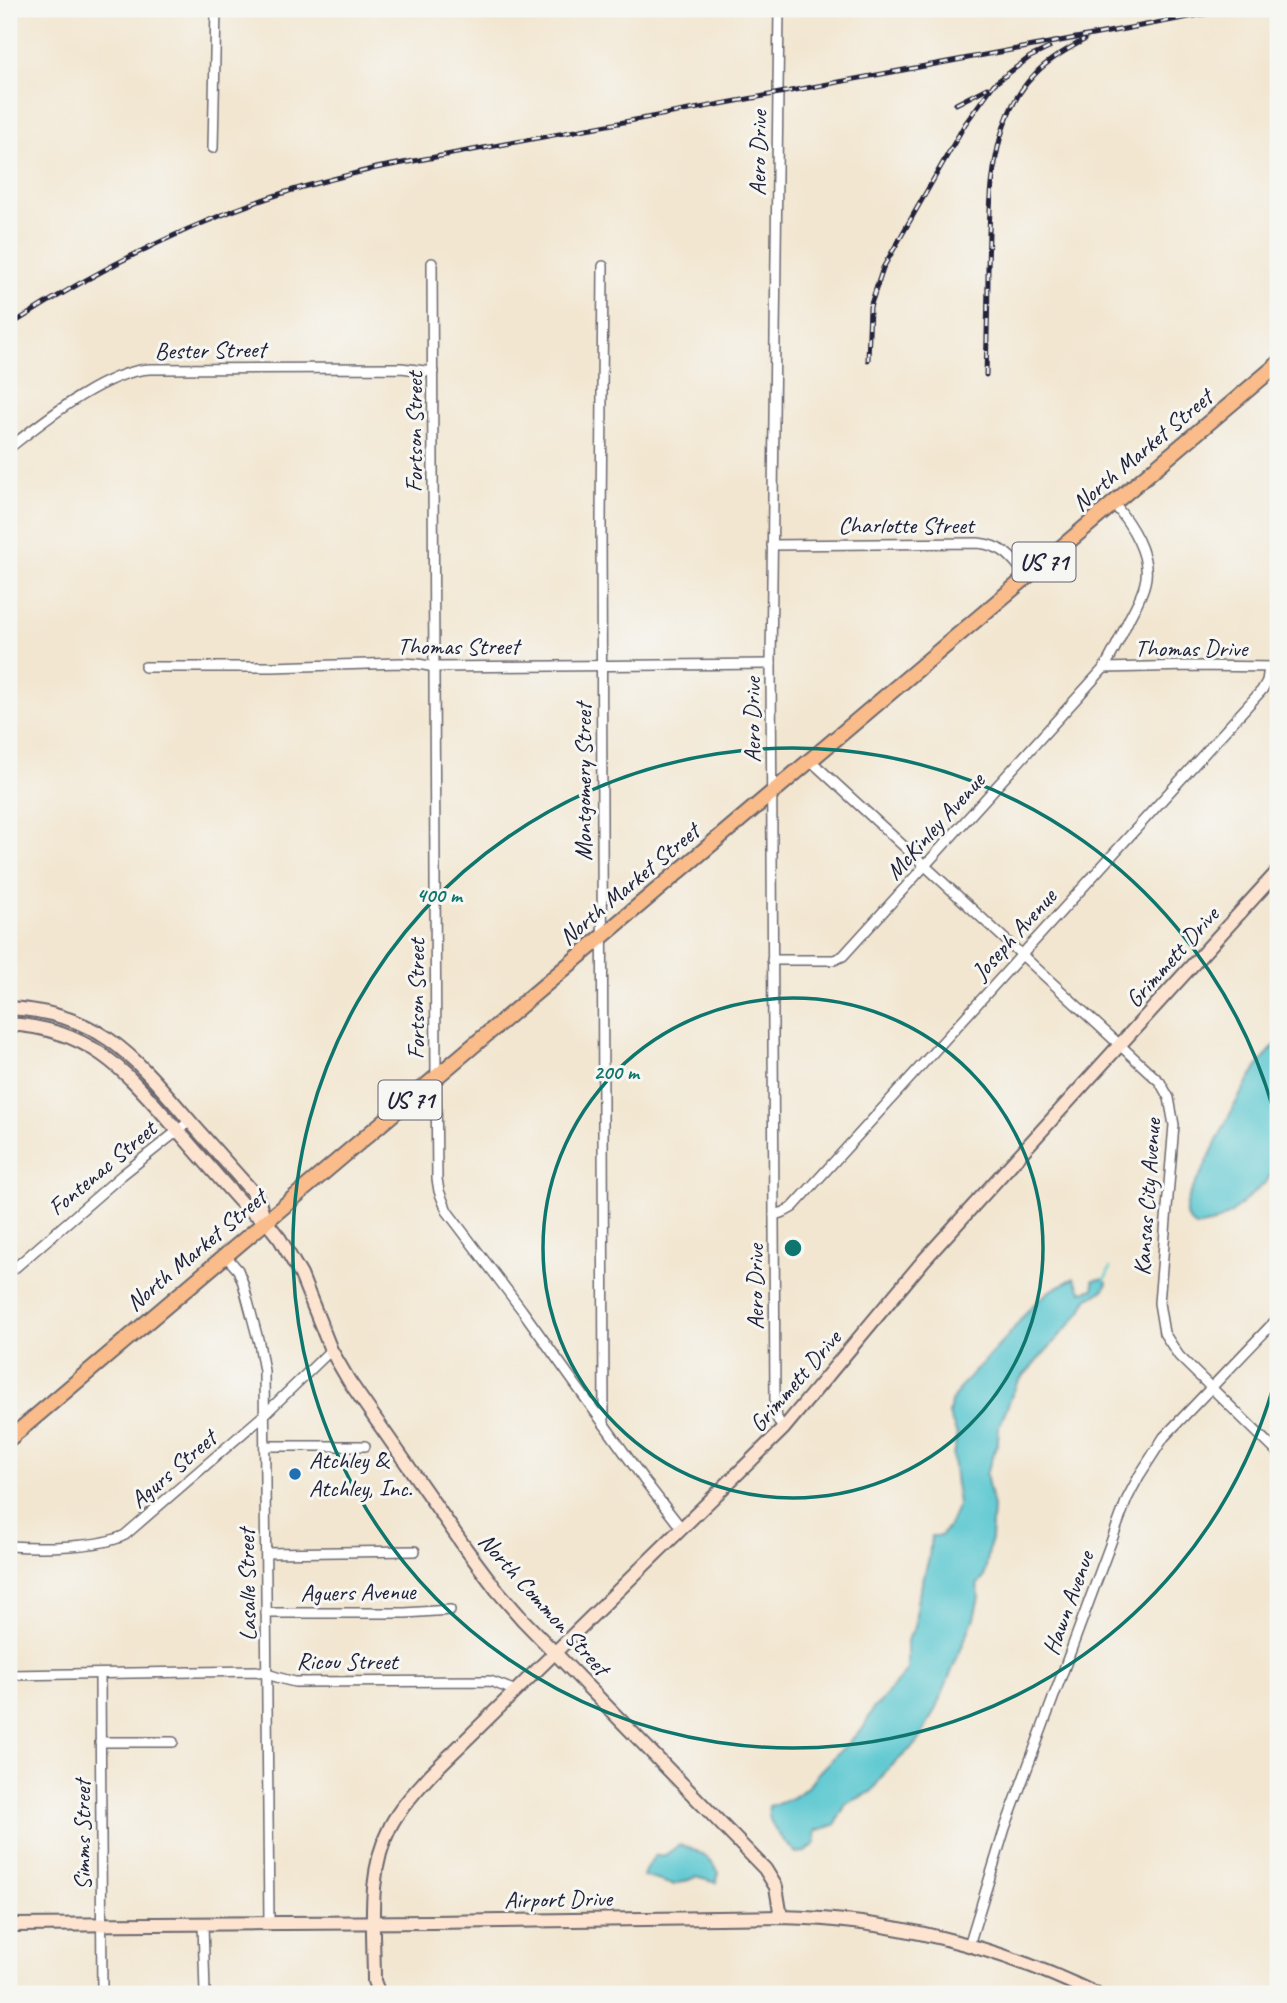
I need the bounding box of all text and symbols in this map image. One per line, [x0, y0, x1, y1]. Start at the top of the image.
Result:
street label: Aero Drive [742, 108, 774, 196]
street label: Bester Street [154, 334, 269, 366]
street label: Fortson Street [399, 370, 429, 492]
street label: North Market Street [1066, 381, 1221, 517]
street label: Charlotte Street [838, 510, 976, 540]
road number: US 71 [1012, 542, 1076, 582]
street label: Thomas Street [397, 631, 522, 661]
street label: Thomas Drive [1135, 633, 1249, 663]
street label: Aero Drive [737, 675, 767, 763]
street label: Montgomery Street [568, 700, 598, 861]
street label: McKinley Avenue [879, 765, 992, 886]
street label: North Market Street [553, 815, 708, 951]
street label: Joseph Avenue [965, 881, 1064, 987]
text: 400 m [416, 882, 464, 908]
street label: Grimmett Drive [1119, 899, 1227, 1014]
street label: Fortson Street [401, 937, 431, 1059]
text: 200 m [593, 1059, 641, 1085]
road number: US 71 [378, 1080, 442, 1120]
street label: Fontenac Street [42, 1113, 164, 1222]
street label: Kansas City Avenue [1127, 1115, 1168, 1276]
street label: North Market Street [120, 1181, 275, 1317]
centre of rings [781, 1236, 805, 1260]
street label: Aero Drive [740, 1242, 770, 1330]
street label: Grimmett Drive [743, 1322, 849, 1438]
street label: Agurs Street [124, 1421, 225, 1515]
place label: Atchley & Atchley, Inc. [309, 1445, 412, 1503]
marker: Atchley & Atchley, Inc. [287, 1466, 303, 1482]
street label: Lasalle Street [231, 1525, 263, 1642]
street label: North Common Street [472, 1526, 618, 1684]
street label: Hawn Avenue [1035, 1545, 1101, 1659]
street label: Aguers Avenue [300, 1576, 418, 1608]
street label: Ricou Street [297, 1646, 399, 1676]
street label: Simms Street [67, 1777, 97, 1890]
street label: Airport Drive [504, 1883, 614, 1915]

